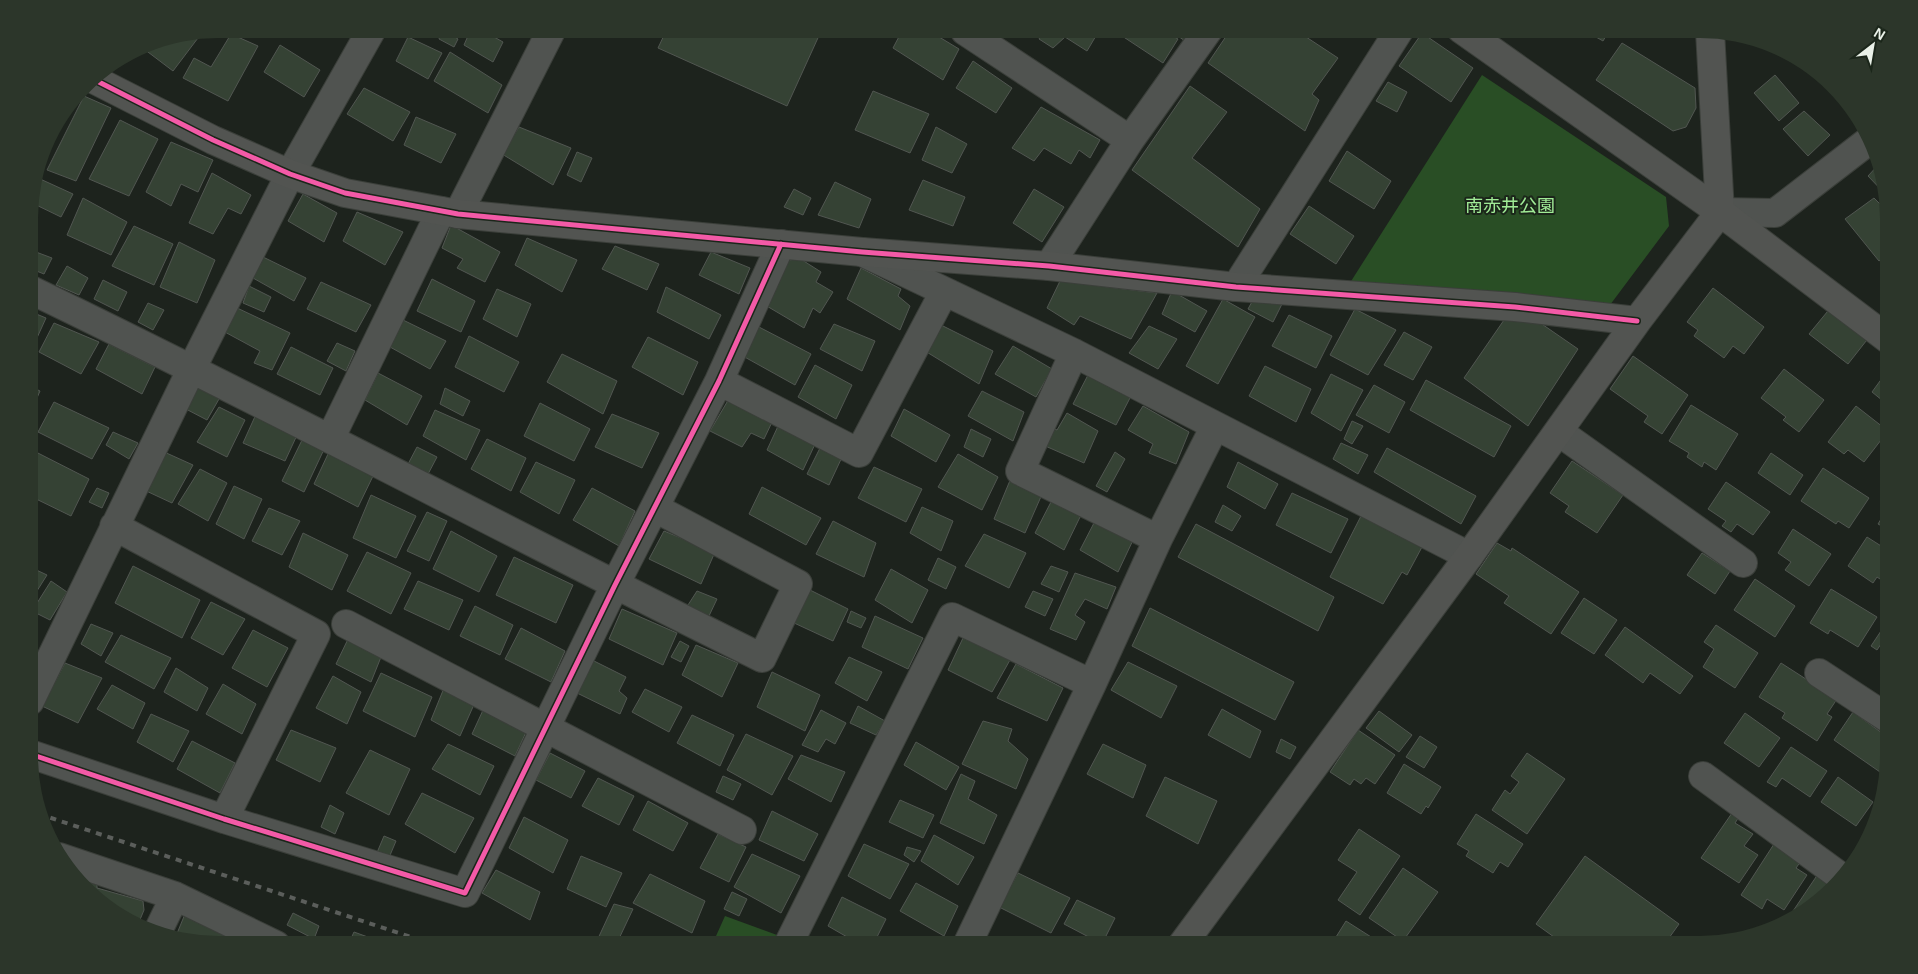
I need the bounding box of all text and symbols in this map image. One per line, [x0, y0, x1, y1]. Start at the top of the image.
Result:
north arrow [1848, 20, 1898, 70]
text: N [1871, 24, 1888, 43]
park label: 南赤井公園 [1465, 196, 1555, 216]

